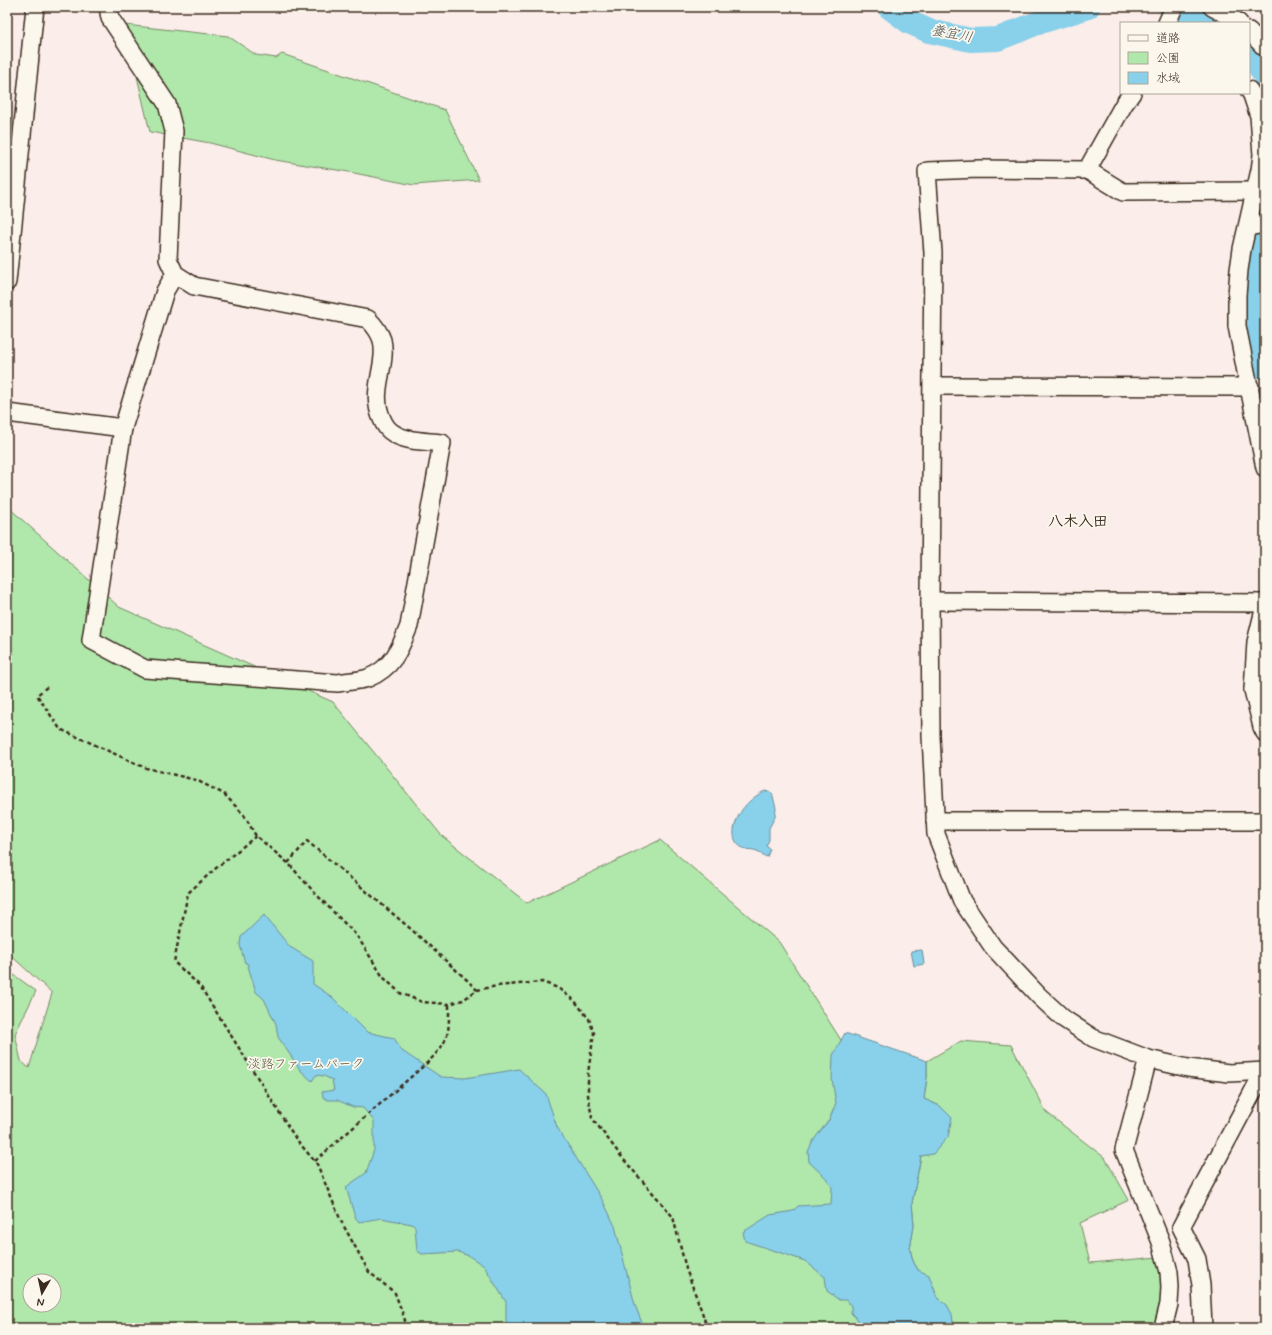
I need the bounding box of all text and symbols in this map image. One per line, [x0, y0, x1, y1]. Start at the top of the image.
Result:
water label: 養宜川 [930, 21, 974, 47]
legend [1120, 22, 1250, 94]
text: 道路 [1156, 31, 1180, 47]
text: 公園 [1156, 51, 1180, 67]
text: 水域 [1156, 71, 1180, 87]
district label: 八木入田 [1048, 512, 1108, 532]
park label: 淡路ファームパーク [248, 1056, 364, 1073]
north arrow [22, 1273, 62, 1313]
text: N [36, 1294, 45, 1309]

